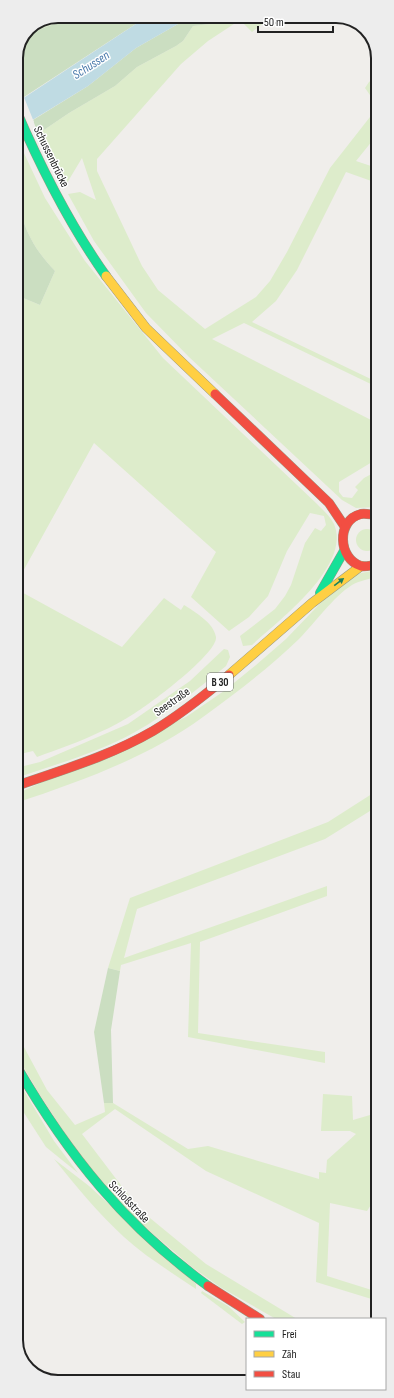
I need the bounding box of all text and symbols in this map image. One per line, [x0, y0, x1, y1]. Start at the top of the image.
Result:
scale bar [258, 8, 333, 34]
text: 50 m [264, 15, 284, 30]
water label: Schussen [69, 47, 113, 83]
street label: Schussenbrücke [30, 124, 72, 190]
one-way arrow [334, 578, 345, 586]
road number: B 30 [207, 673, 233, 691]
street label: Seestraße [151, 684, 193, 720]
street label: Schloßstraße [105, 1178, 153, 1226]
legend [246, 1318, 386, 1390]
text: Frei [282, 1327, 297, 1342]
text: Zäh [282, 1347, 297, 1362]
text: Stau [282, 1367, 300, 1382]

